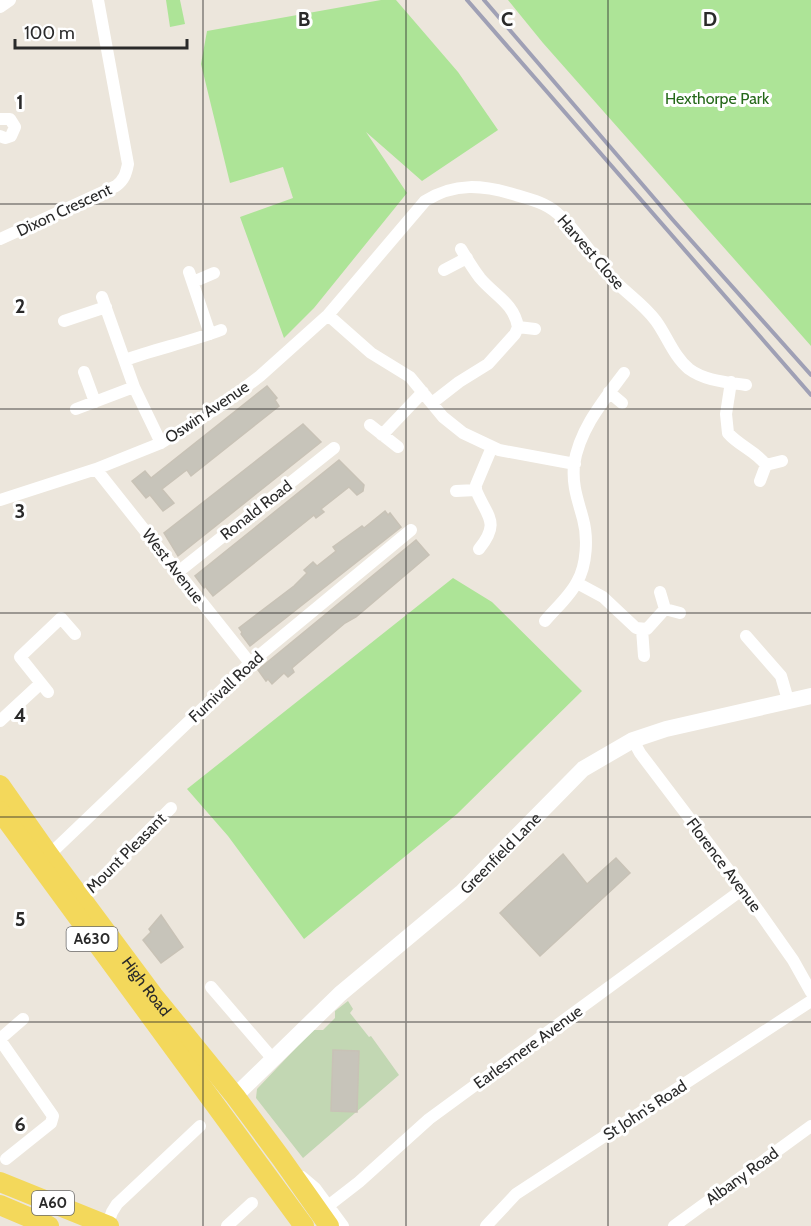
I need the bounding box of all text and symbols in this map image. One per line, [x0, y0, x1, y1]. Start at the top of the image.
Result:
text: B [298, 7, 310, 31]
text: C [501, 7, 513, 31]
text: D [703, 7, 717, 31]
scale bar [15, 12, 188, 50]
text: 100 m [24, 22, 75, 44]
park label: Hexthorpe Park [665, 89, 770, 108]
text: 1 [16, 90, 24, 114]
street label: Dixon Crescent [14, 179, 115, 240]
street label: Harvest Close [553, 211, 629, 293]
text: 2 [15, 294, 25, 318]
street label: Oswin Avenue [161, 377, 253, 447]
street label: Ronald Road [216, 476, 296, 544]
text: 3 [15, 499, 25, 523]
street label: West Avenue [138, 525, 208, 607]
street label: Furnivall Road [185, 648, 267, 726]
text: 4 [14, 703, 26, 727]
street label: Greenfield Lane [456, 808, 544, 898]
street label: Mount Pleasant [82, 809, 170, 897]
street label: Florence Avenue [683, 814, 765, 916]
text: 5 [15, 907, 25, 931]
road number: A630 [66, 927, 118, 951]
street label: High Road [118, 953, 175, 1020]
street label: Earlesmere Avenue [470, 1001, 586, 1093]
street label: St John's Road [600, 1076, 690, 1144]
text: 6 [14, 1112, 26, 1136]
street label: Albany Road [702, 1143, 782, 1209]
road number: A60 [32, 1191, 74, 1215]

